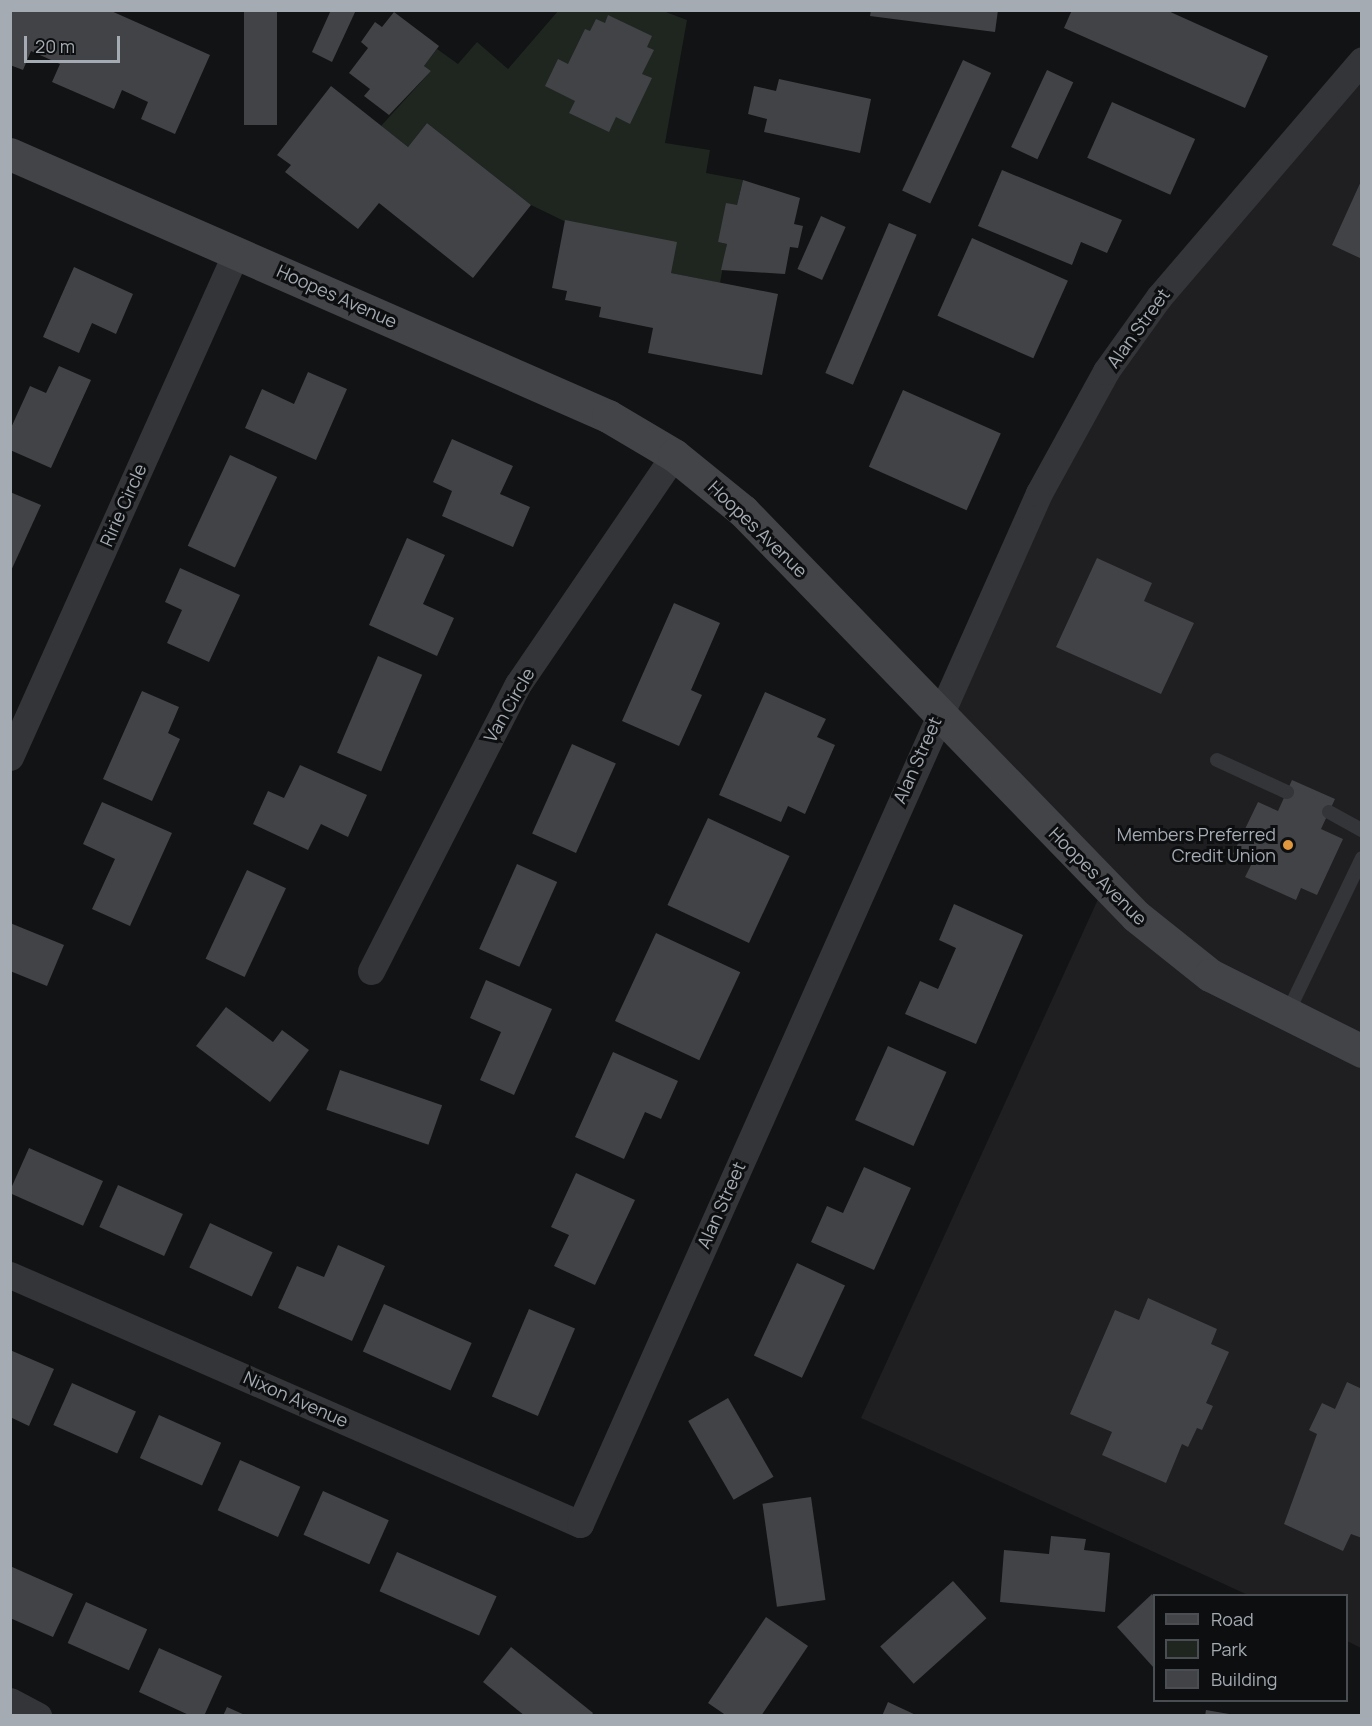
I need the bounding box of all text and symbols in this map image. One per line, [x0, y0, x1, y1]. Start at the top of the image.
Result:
scale bar [27, 24, 123, 62]
text: 20 m [35, 34, 75, 58]
street label: Hoopes Avenue [273, 260, 401, 332]
street label: Alan Street [1102, 284, 1174, 372]
street label: Ririe Circle [95, 460, 151, 550]
street label: Hoopes Avenue [704, 476, 812, 582]
street label: Van Circle [479, 664, 539, 746]
street label: Alan Street [888, 713, 946, 807]
street label: Hoopes Avenue [1045, 823, 1151, 929]
place label: Members Preferred Credit Union [1117, 824, 1276, 866]
marker: Members Preferred Credit Union [1281, 838, 1295, 852]
street label: Alan Street [692, 1158, 750, 1252]
street label: Nixon Avenue [240, 1366, 352, 1432]
legend [1153, 1594, 1348, 1702]
text: Road [1211, 1607, 1254, 1631]
text: Park [1211, 1637, 1247, 1661]
text: Building [1211, 1667, 1277, 1691]

